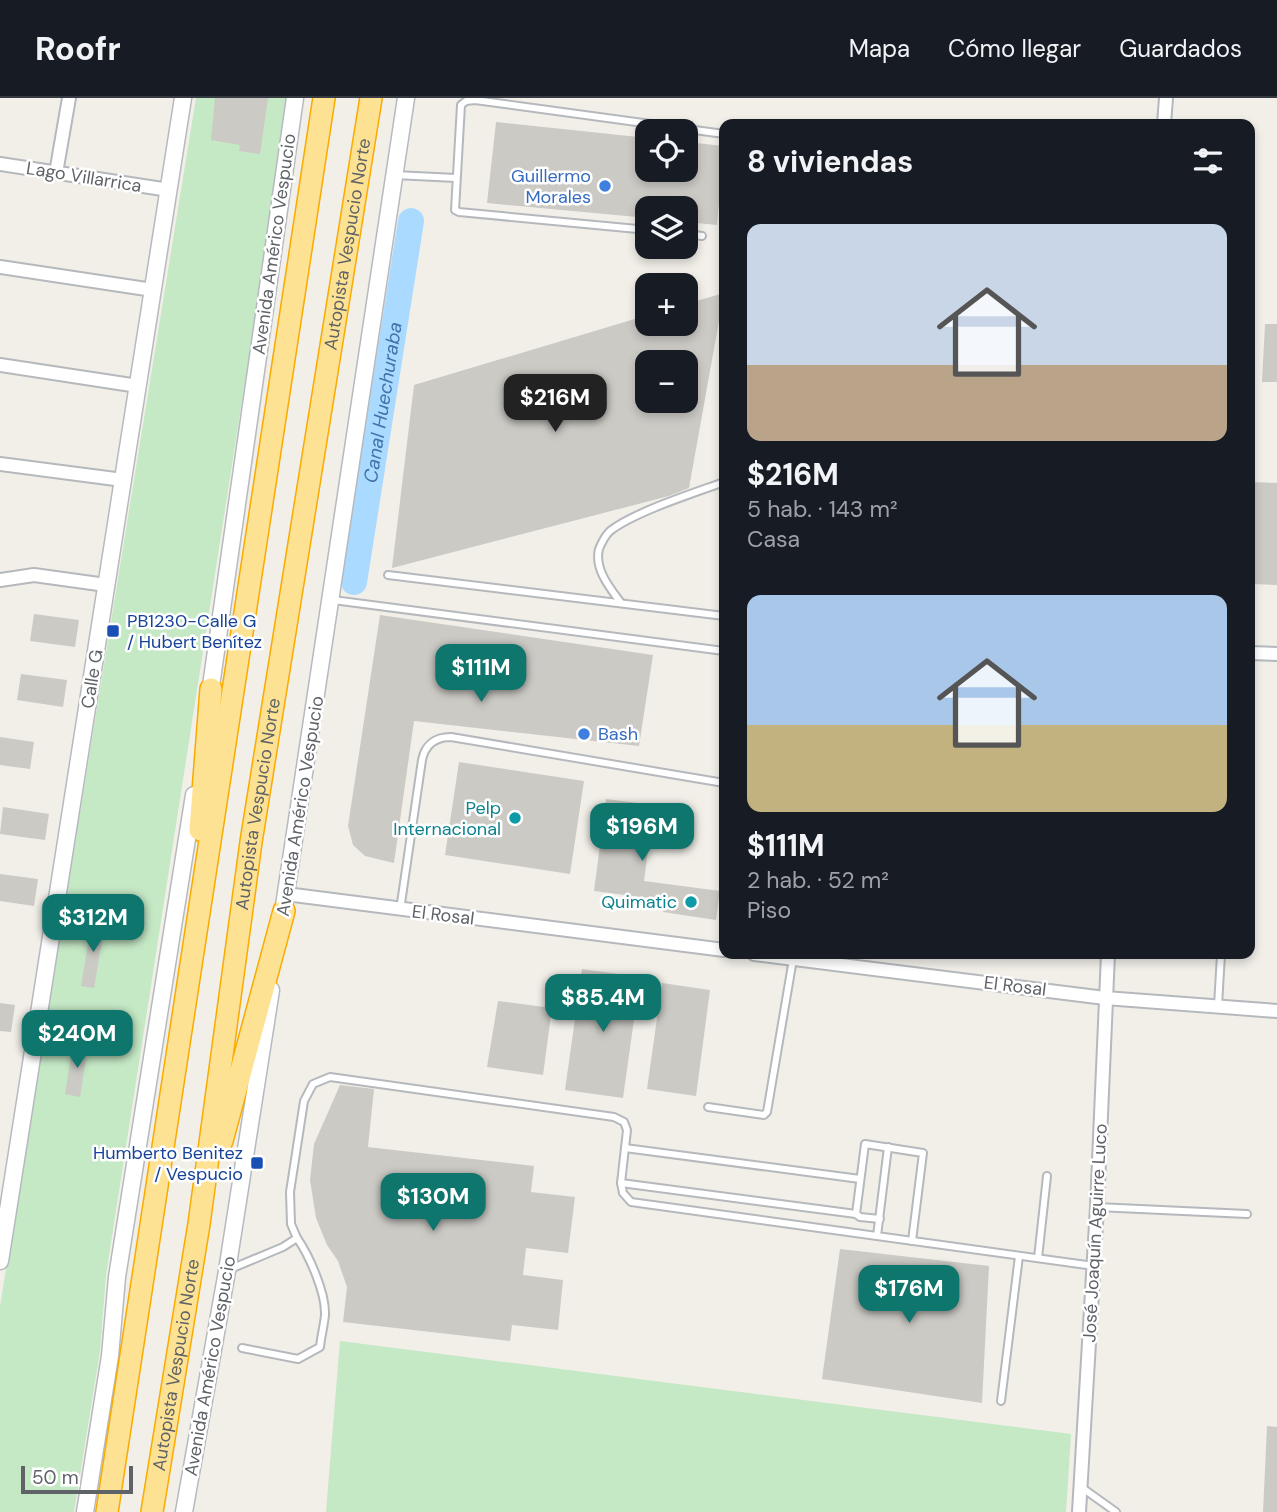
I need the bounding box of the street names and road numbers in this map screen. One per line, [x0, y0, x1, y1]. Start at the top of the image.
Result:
street label: Avenida Américo Vespucio [247, 132, 301, 356]
street label: Autopista Vespucio Norte [319, 136, 376, 352]
street label: Lago Villarrica [25, 156, 143, 198]
street label: Calle G [76, 648, 108, 710]
street label: Avenida Américo Vespucio [271, 694, 329, 918]
street label: Autopista Vespucio Norte [230, 696, 286, 911]
street label: El Rosal [410, 899, 476, 931]
street label: El Rosal [982, 970, 1048, 1002]
street label: José Joaquín Aguirre Luco [1077, 1123, 1113, 1343]
street label: Avenida Américo Vespucio [179, 1254, 241, 1478]
street label: Autopista Vespucio Norte [147, 1257, 205, 1473]

